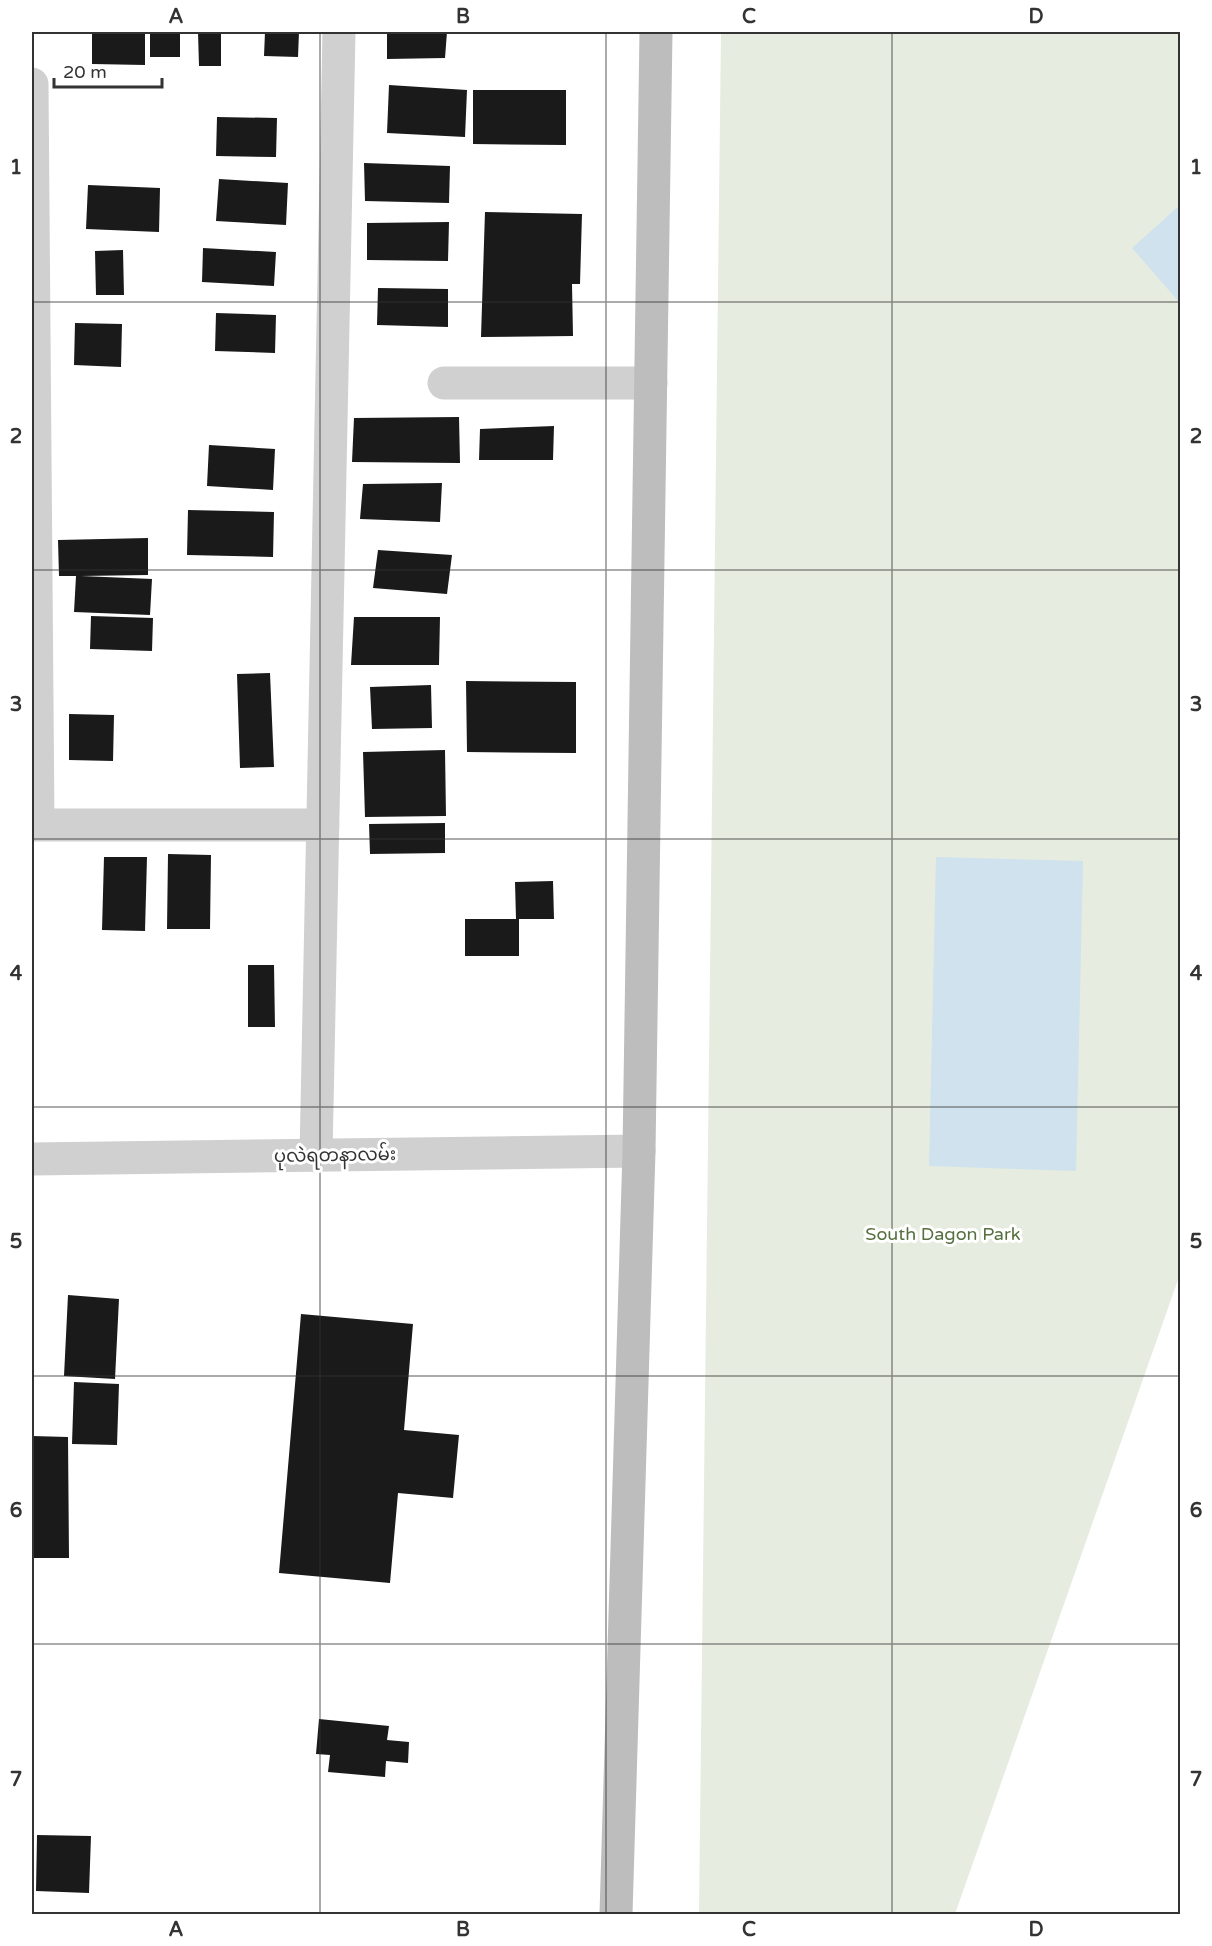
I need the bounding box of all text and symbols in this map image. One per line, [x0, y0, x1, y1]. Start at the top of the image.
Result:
text: A [169, 5, 184, 29]
text: B [456, 5, 470, 29]
text: C [742, 5, 756, 29]
text: D [1028, 5, 1044, 29]
scale bar [54, 51, 162, 89]
text: 20 m [63, 61, 107, 83]
text: 1 [10, 156, 22, 180]
text: 1 [1190, 156, 1202, 180]
text: 2 [10, 425, 22, 449]
text: 2 [1190, 425, 1202, 449]
text: 3 [10, 693, 22, 717]
text: 3 [1190, 693, 1202, 717]
text: 4 [10, 962, 23, 986]
text: 4 [1190, 962, 1203, 986]
street label: ပုလဲရတနာလမ်း [274, 1141, 396, 1171]
park label: South Dagon Park [865, 1223, 1021, 1245]
text: 5 [10, 1230, 22, 1254]
text: 5 [1190, 1230, 1202, 1254]
text: 6 [10, 1499, 22, 1523]
text: 6 [1190, 1499, 1202, 1523]
text: 7 [10, 1768, 22, 1792]
text: 7 [1190, 1768, 1202, 1792]
text: A [169, 1918, 184, 1942]
text: B [456, 1918, 470, 1942]
text: C [742, 1918, 756, 1942]
text: D [1028, 1918, 1044, 1942]

